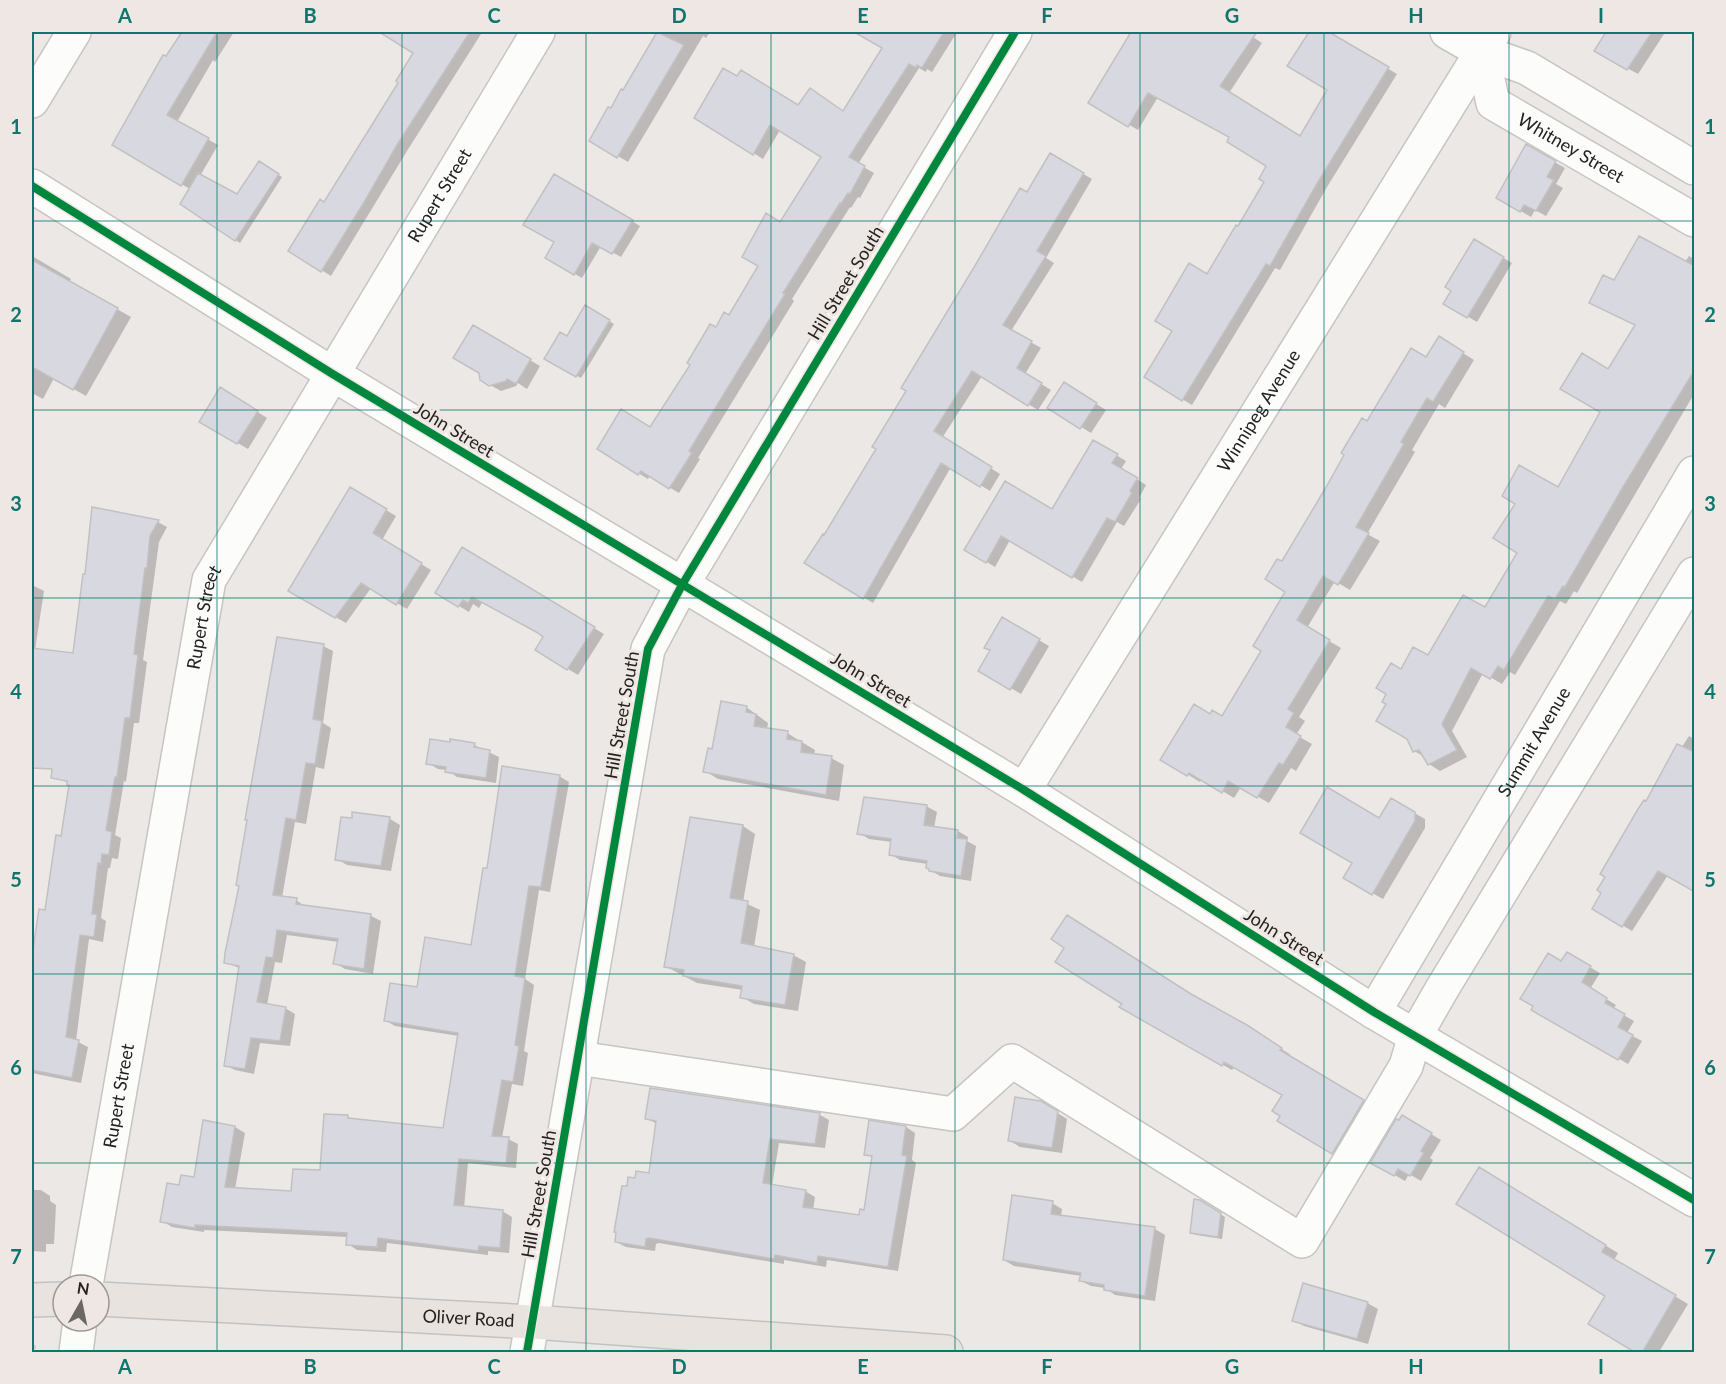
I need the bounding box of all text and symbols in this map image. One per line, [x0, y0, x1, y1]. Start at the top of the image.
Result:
text: A [117, 3, 132, 27]
text: B [303, 3, 317, 27]
text: C [487, 3, 501, 27]
text: D [671, 3, 687, 27]
text: E [857, 3, 869, 27]
text: F [1041, 3, 1053, 27]
text: G [1225, 3, 1239, 27]
text: H [1408, 3, 1424, 27]
text: I [1598, 3, 1604, 27]
street label: Whitney Street [1514, 108, 1629, 187]
text: 1 [10, 114, 22, 138]
text: 1 [1704, 114, 1716, 138]
street label: Rupert Street [402, 144, 476, 246]
street label: Hill Street South [802, 221, 888, 344]
text: 2 [10, 302, 22, 326]
text: 2 [1704, 302, 1716, 326]
street label: Winnipeg Avenue [1212, 345, 1304, 476]
street label: John Street [410, 397, 499, 462]
text: 3 [10, 491, 22, 515]
text: 3 [1704, 491, 1716, 515]
street label: Rupert Street [182, 560, 226, 671]
street label: John Street [827, 647, 916, 712]
street label: Hill Street South [599, 649, 643, 780]
text: 4 [10, 679, 22, 703]
text: 4 [1704, 679, 1716, 703]
street label: Summit Avenue [1492, 683, 1574, 800]
text: 5 [10, 867, 22, 891]
text: 5 [1704, 867, 1716, 891]
street label: John Street [1241, 903, 1329, 970]
street label: Rupert Street [98, 1041, 138, 1150]
text: 6 [10, 1055, 22, 1079]
text: 6 [1704, 1055, 1716, 1079]
street label: Hill Street South [516, 1128, 560, 1259]
text: 7 [10, 1244, 22, 1268]
text: 7 [1704, 1244, 1716, 1268]
north arrow [51, 1273, 111, 1333]
text: N [76, 1277, 91, 1298]
street label: Oliver Road [422, 1304, 515, 1331]
text: A [117, 1354, 132, 1378]
text: B [303, 1354, 317, 1378]
text: C [487, 1354, 501, 1378]
text: D [671, 1354, 687, 1378]
text: E [857, 1354, 869, 1378]
text: F [1041, 1354, 1053, 1378]
text: G [1225, 1354, 1239, 1378]
text: H [1408, 1354, 1424, 1378]
text: I [1598, 1354, 1604, 1378]

